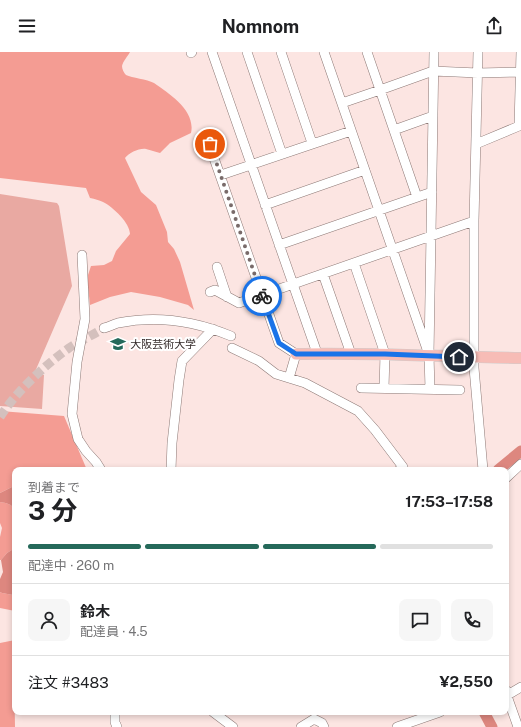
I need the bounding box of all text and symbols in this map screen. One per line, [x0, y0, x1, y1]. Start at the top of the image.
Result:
icon: menu [16, 15, 38, 37]
icon: share [483, 15, 505, 37]
text: Nomnom [222, 16, 299, 37]
pin [193, 127, 227, 161]
icon: bag [199, 133, 221, 155]
courier [242, 276, 282, 316]
icon: bike [251, 285, 273, 307]
school or university icon: 大阪芸術大学 [109, 335, 127, 353]
place label: 大阪芸術大学 [130, 338, 196, 350]
pin [442, 340, 476, 374]
icon: home [448, 346, 470, 368]
text: 到着まで [28, 480, 80, 495]
text: 17:53–17:58 [405, 493, 493, 510]
text: 3 分 [28, 495, 77, 526]
text: 配達中 · 260 m [28, 558, 114, 573]
button: person [28, 599, 70, 641]
button: chat [399, 599, 441, 641]
button: phone [451, 599, 493, 641]
text: 鈴木 [80, 603, 110, 620]
text: 配達員 · 4.5 [80, 624, 148, 639]
text: ¥2,550 [440, 673, 493, 690]
text: 注文 #3483 [28, 674, 109, 691]

